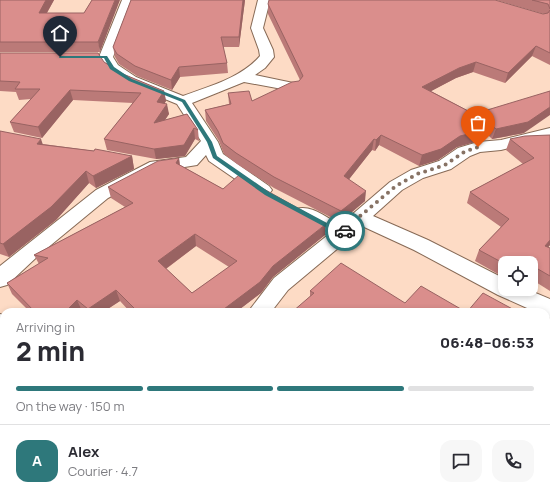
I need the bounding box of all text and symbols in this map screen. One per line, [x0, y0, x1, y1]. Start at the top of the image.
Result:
pin [43, 16, 77, 57]
icon: home [49, 22, 71, 44]
pin [461, 106, 495, 147]
icon: bag [467, 112, 489, 134]
courier [325, 211, 365, 251]
icon: car [334, 220, 356, 242]
map controls [498, 256, 538, 296]
button: locate [498, 256, 538, 296]
text: Arriving in [16, 318, 75, 336]
text: 06:48–06:53 [440, 332, 534, 353]
text: 2 min [16, 333, 85, 369]
text: On the way · 150 m [16, 397, 124, 415]
button: chat [440, 440, 482, 482]
button: phone [492, 440, 534, 482]
text: Alex [68, 441, 99, 462]
text: A [32, 450, 42, 471]
text: Courier · 4.7 [68, 462, 138, 480]

